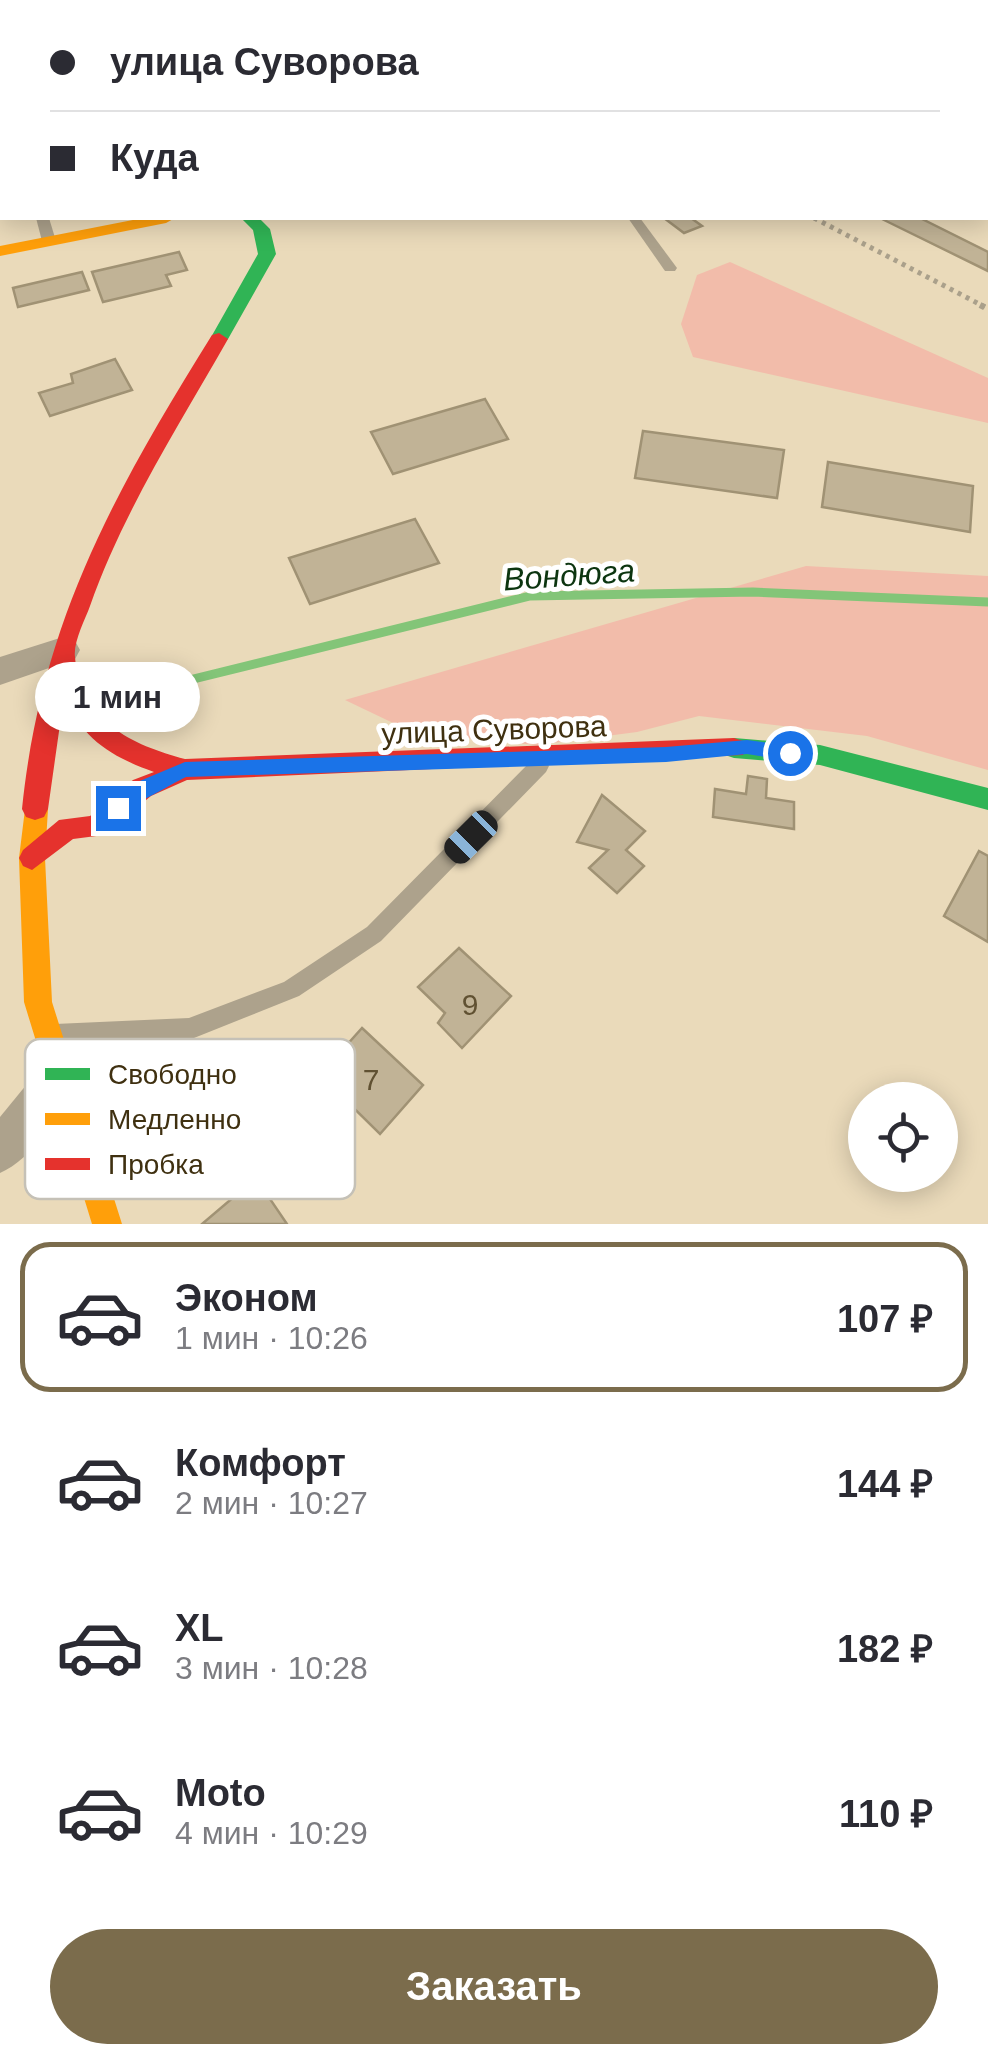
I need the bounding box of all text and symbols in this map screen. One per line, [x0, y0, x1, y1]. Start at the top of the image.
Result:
text: улица Суворова [110, 41, 419, 83]
text: Куда [110, 137, 199, 179]
water label: Вондюга [502, 552, 636, 598]
callout: 1 мин [36, 663, 200, 733]
text: 1 мин [73, 679, 162, 715]
street label: улица Суворова [381, 709, 608, 750]
route start [768, 731, 813, 776]
route end [96, 786, 141, 831]
car [439, 805, 503, 869]
house number: 9 [462, 988, 478, 1021]
legend [25, 1039, 355, 1199]
text: Свободно [108, 1059, 237, 1090]
house number: 7 [363, 1063, 379, 1096]
map controls [848, 1082, 958, 1192]
button: locate [848, 1082, 958, 1192]
text: Медленно [108, 1104, 241, 1135]
text: Пробка [108, 1149, 204, 1180]
icon: car [55, 1272, 145, 1362]
text: Эконом [175, 1277, 318, 1319]
text: 107 ₽ [837, 1298, 933, 1340]
text: 1 мин · 10:26 [175, 1320, 368, 1356]
icon: car [55, 1437, 145, 1527]
text: Комфорт [175, 1442, 346, 1484]
text: 144 ₽ [837, 1463, 933, 1505]
text: 2 мин · 10:27 [175, 1485, 368, 1521]
icon: car [55, 1602, 145, 1692]
text: XL [175, 1607, 224, 1649]
text: 182 ₽ [837, 1628, 933, 1670]
text: 3 мин · 10:28 [175, 1650, 368, 1686]
icon: car [55, 1767, 145, 1857]
text: Moto [175, 1772, 266, 1814]
text: 110 ₽ [839, 1793, 933, 1835]
text: 4 мин · 10:29 [175, 1815, 368, 1851]
button: Заказать [50, 1929, 938, 2044]

